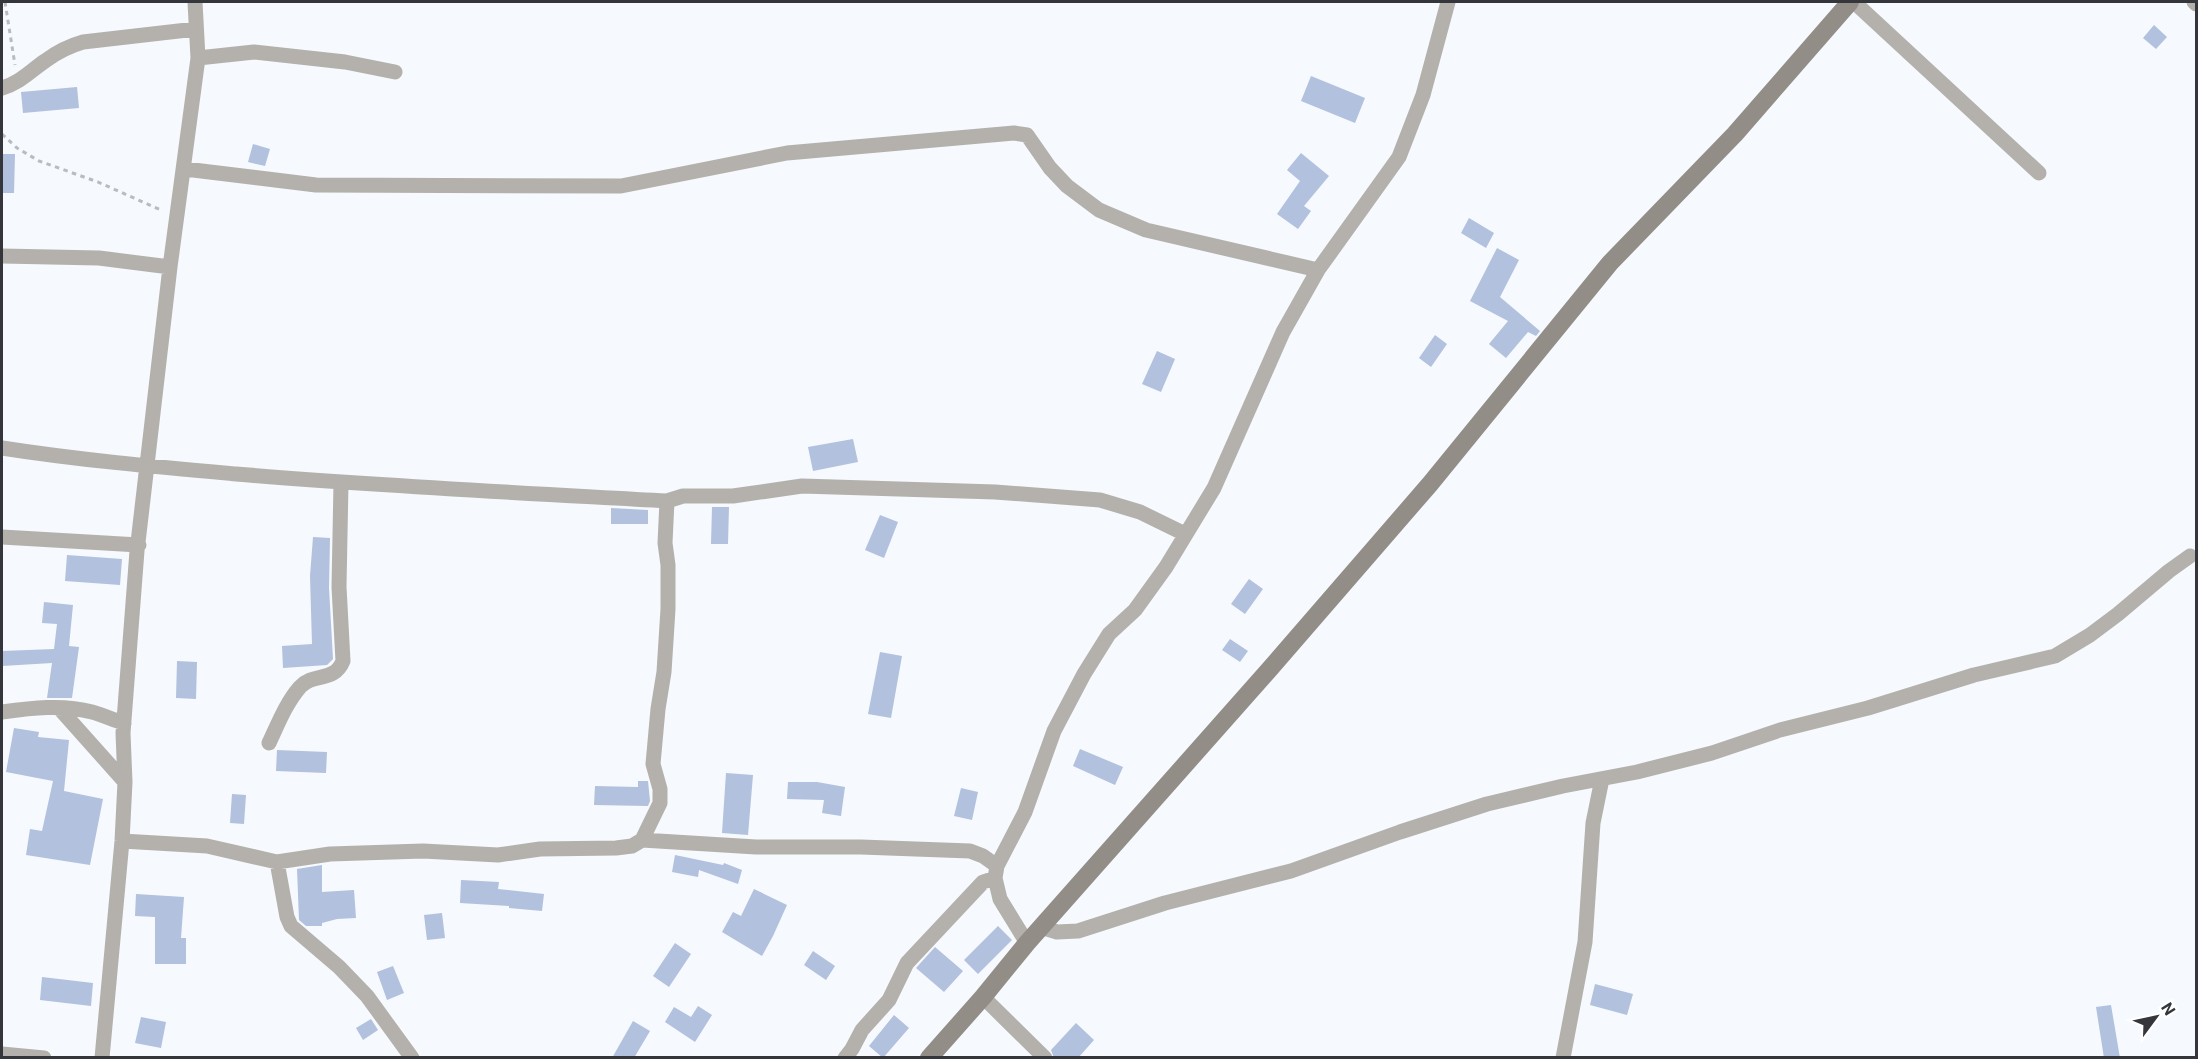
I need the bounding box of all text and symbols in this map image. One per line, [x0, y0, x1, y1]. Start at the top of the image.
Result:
north arrow [2126, 987, 2186, 1047]
text: N [2157, 999, 2179, 1019]

